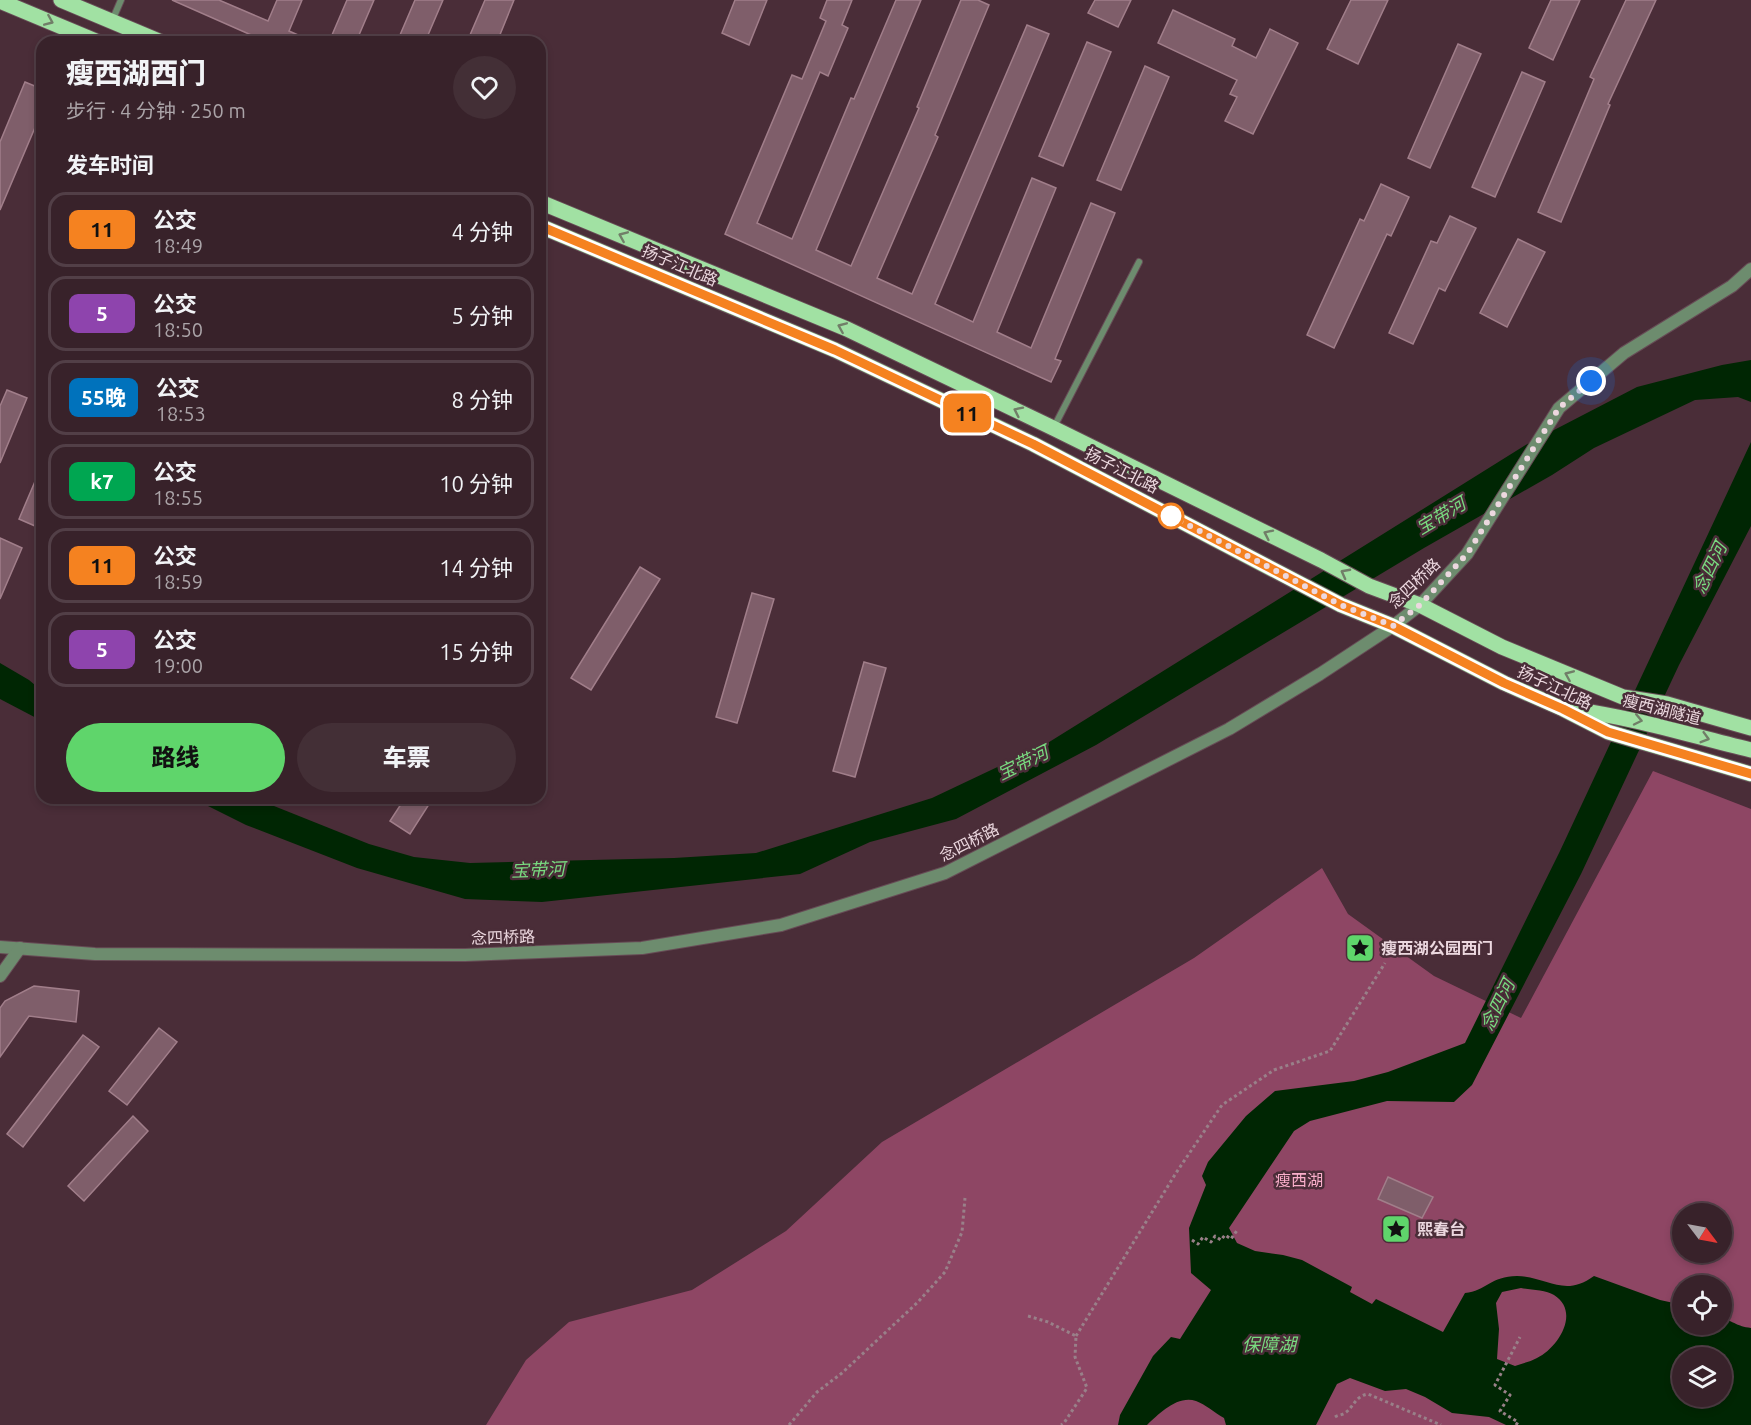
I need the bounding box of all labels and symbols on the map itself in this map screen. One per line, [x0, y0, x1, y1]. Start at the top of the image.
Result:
one-way arrow [43, 14, 54, 26]
one-way arrow [618, 231, 629, 243]
street label: 扬子江北路 [640, 241, 720, 289]
one-way arrow [837, 322, 848, 334]
your location [1576, 366, 1606, 396]
line badge: 11 [940, 394, 994, 432]
one-way arrow [1013, 406, 1024, 418]
street label: 扬子江北路 [1082, 444, 1162, 496]
water label: 宝带河 [1412, 491, 1471, 538]
unlabelled marker [1158, 503, 1184, 529]
one-way arrow [1264, 530, 1275, 541]
water label: 念四河 [1688, 536, 1731, 596]
street label: 念四桥路 [1385, 554, 1443, 612]
one-way arrow [1340, 569, 1351, 580]
street label: 扬子江北路 [1515, 662, 1595, 712]
one-way arrow [1564, 670, 1575, 682]
street label: 瘦西湖隧道 [1621, 691, 1703, 727]
one-way arrow [1633, 713, 1643, 726]
one-way arrow [1699, 731, 1710, 743]
water label: 宝带河 [994, 740, 1054, 783]
street label: 念四桥路 [936, 819, 1002, 865]
water label: 宝带河 [511, 858, 568, 880]
street label: 念四桥路 [471, 927, 535, 947]
place icon: 瘦西湖公园西门 [1344, 932, 1376, 964]
place label: 瘦西湖公园西门 [1381, 939, 1493, 957]
water label: 念四河 [1476, 973, 1519, 1033]
park label: 瘦西湖 [1275, 1171, 1323, 1189]
north arrow [1672, 1203, 1732, 1263]
place icon: 熙春台 [1380, 1213, 1412, 1245]
place label: 熙春台 [1417, 1220, 1465, 1238]
water label: 保障湖 [1242, 1334, 1299, 1354]

